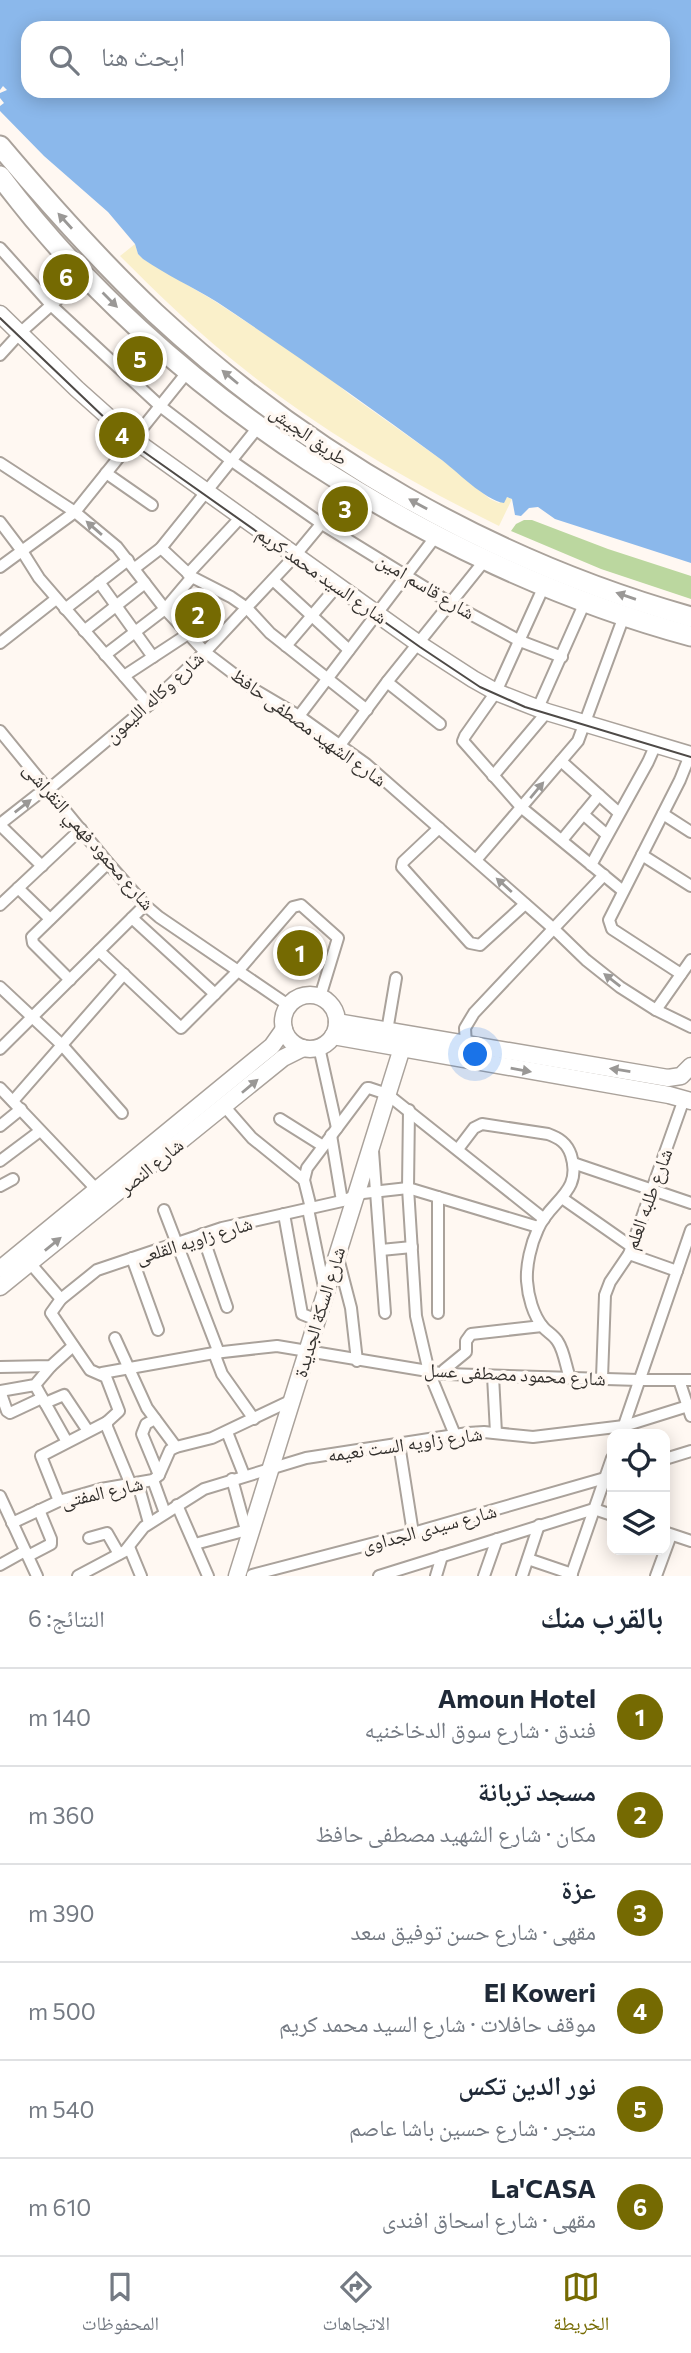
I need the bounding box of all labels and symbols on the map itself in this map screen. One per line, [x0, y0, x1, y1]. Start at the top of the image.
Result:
one-way arrow [57, 212, 73, 230]
pin: 6 [43, 251, 89, 303]
one-way arrow [101, 292, 118, 308]
pin: 5 [117, 333, 163, 385]
one-way arrow [221, 370, 238, 385]
street label: طريق الجيش [265, 399, 353, 471]
pin: 4 [99, 409, 145, 461]
pin: 3 [322, 483, 368, 535]
one-way arrow [408, 498, 428, 510]
one-way arrow [85, 520, 103, 536]
street label: شارع السيد محمد كريم [251, 521, 392, 630]
street label: شارع قاسم امين [372, 547, 479, 625]
pin: 2 [175, 589, 221, 641]
one-way arrow [615, 590, 636, 601]
street label: شارع وكاله الليمون [99, 646, 209, 748]
street label: شارع الشهيد مصطفى حافظ [226, 662, 392, 792]
street label: شارع محمود فهمي النقراشى [15, 757, 160, 917]
one-way arrow [529, 781, 545, 799]
one-way arrow [14, 798, 32, 813]
one-way arrow [495, 877, 512, 893]
pin: 1 [277, 927, 323, 979]
one-way arrow [603, 972, 621, 987]
your location [458, 1037, 492, 1071]
one-way arrow [510, 1064, 532, 1075]
one-way arrow [609, 1064, 631, 1075]
one-way arrow [241, 1079, 258, 1094]
street label: شارع النصر [113, 1133, 188, 1200]
street label: شارع طلبه العلم [619, 1145, 678, 1253]
street label: شارع زاويه القلعى [133, 1211, 255, 1269]
one-way arrow [44, 1237, 62, 1251]
street label: شارع السكة الجديدة [288, 1244, 350, 1380]
street label: شارع محمود مصطفى عسل [423, 1357, 607, 1391]
street label: شارع زاويه الست نعيمه [326, 1421, 484, 1467]
street label: شارع المفتى [59, 1471, 145, 1513]
street label: شارع سيدى الجداوى [359, 1498, 499, 1558]

